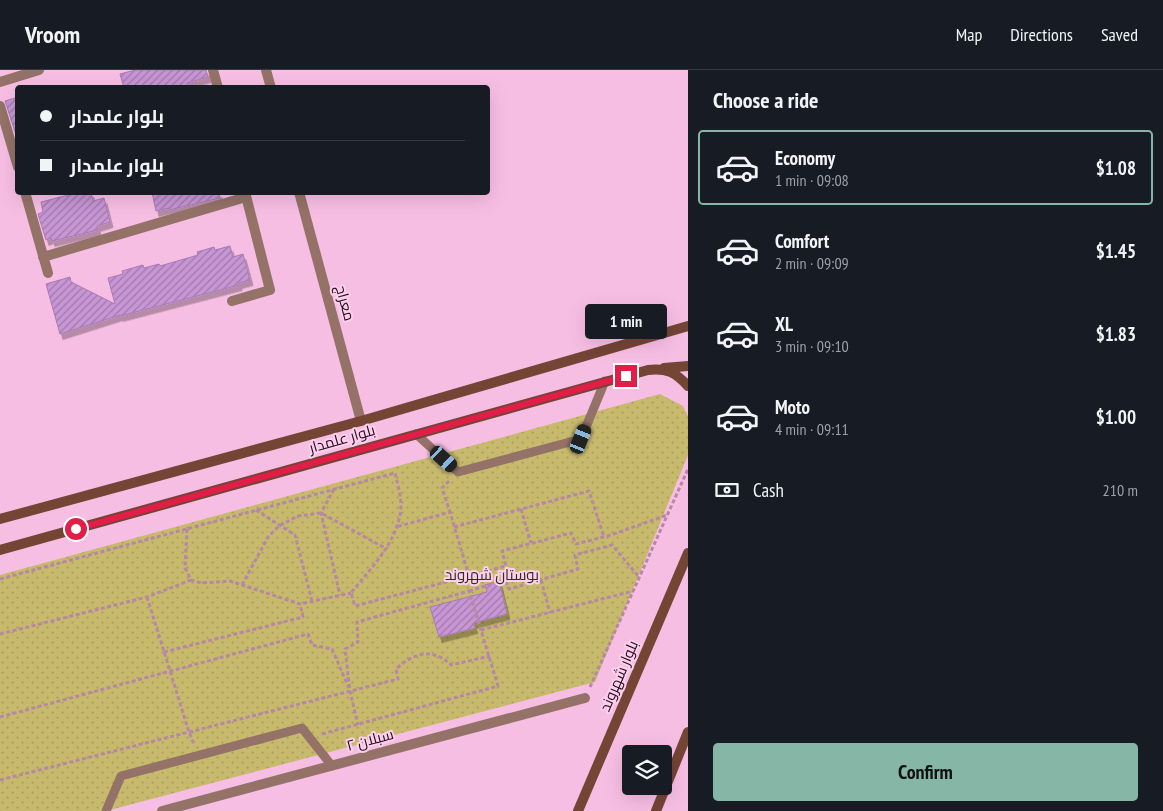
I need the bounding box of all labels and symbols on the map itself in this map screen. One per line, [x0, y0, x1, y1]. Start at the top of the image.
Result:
street label: معراج [330, 283, 359, 323]
callout: 1 min [585, 304, 667, 338]
route end [615, 365, 637, 387]
street label: بلوار علمدار [306, 420, 377, 457]
car [568, 422, 593, 456]
car [427, 443, 460, 475]
route start [65, 518, 87, 540]
park label: بوستان شهروند [445, 565, 539, 585]
street label: بلوار شهروند [595, 637, 643, 715]
street label: سبلان ۲ [344, 724, 396, 756]

